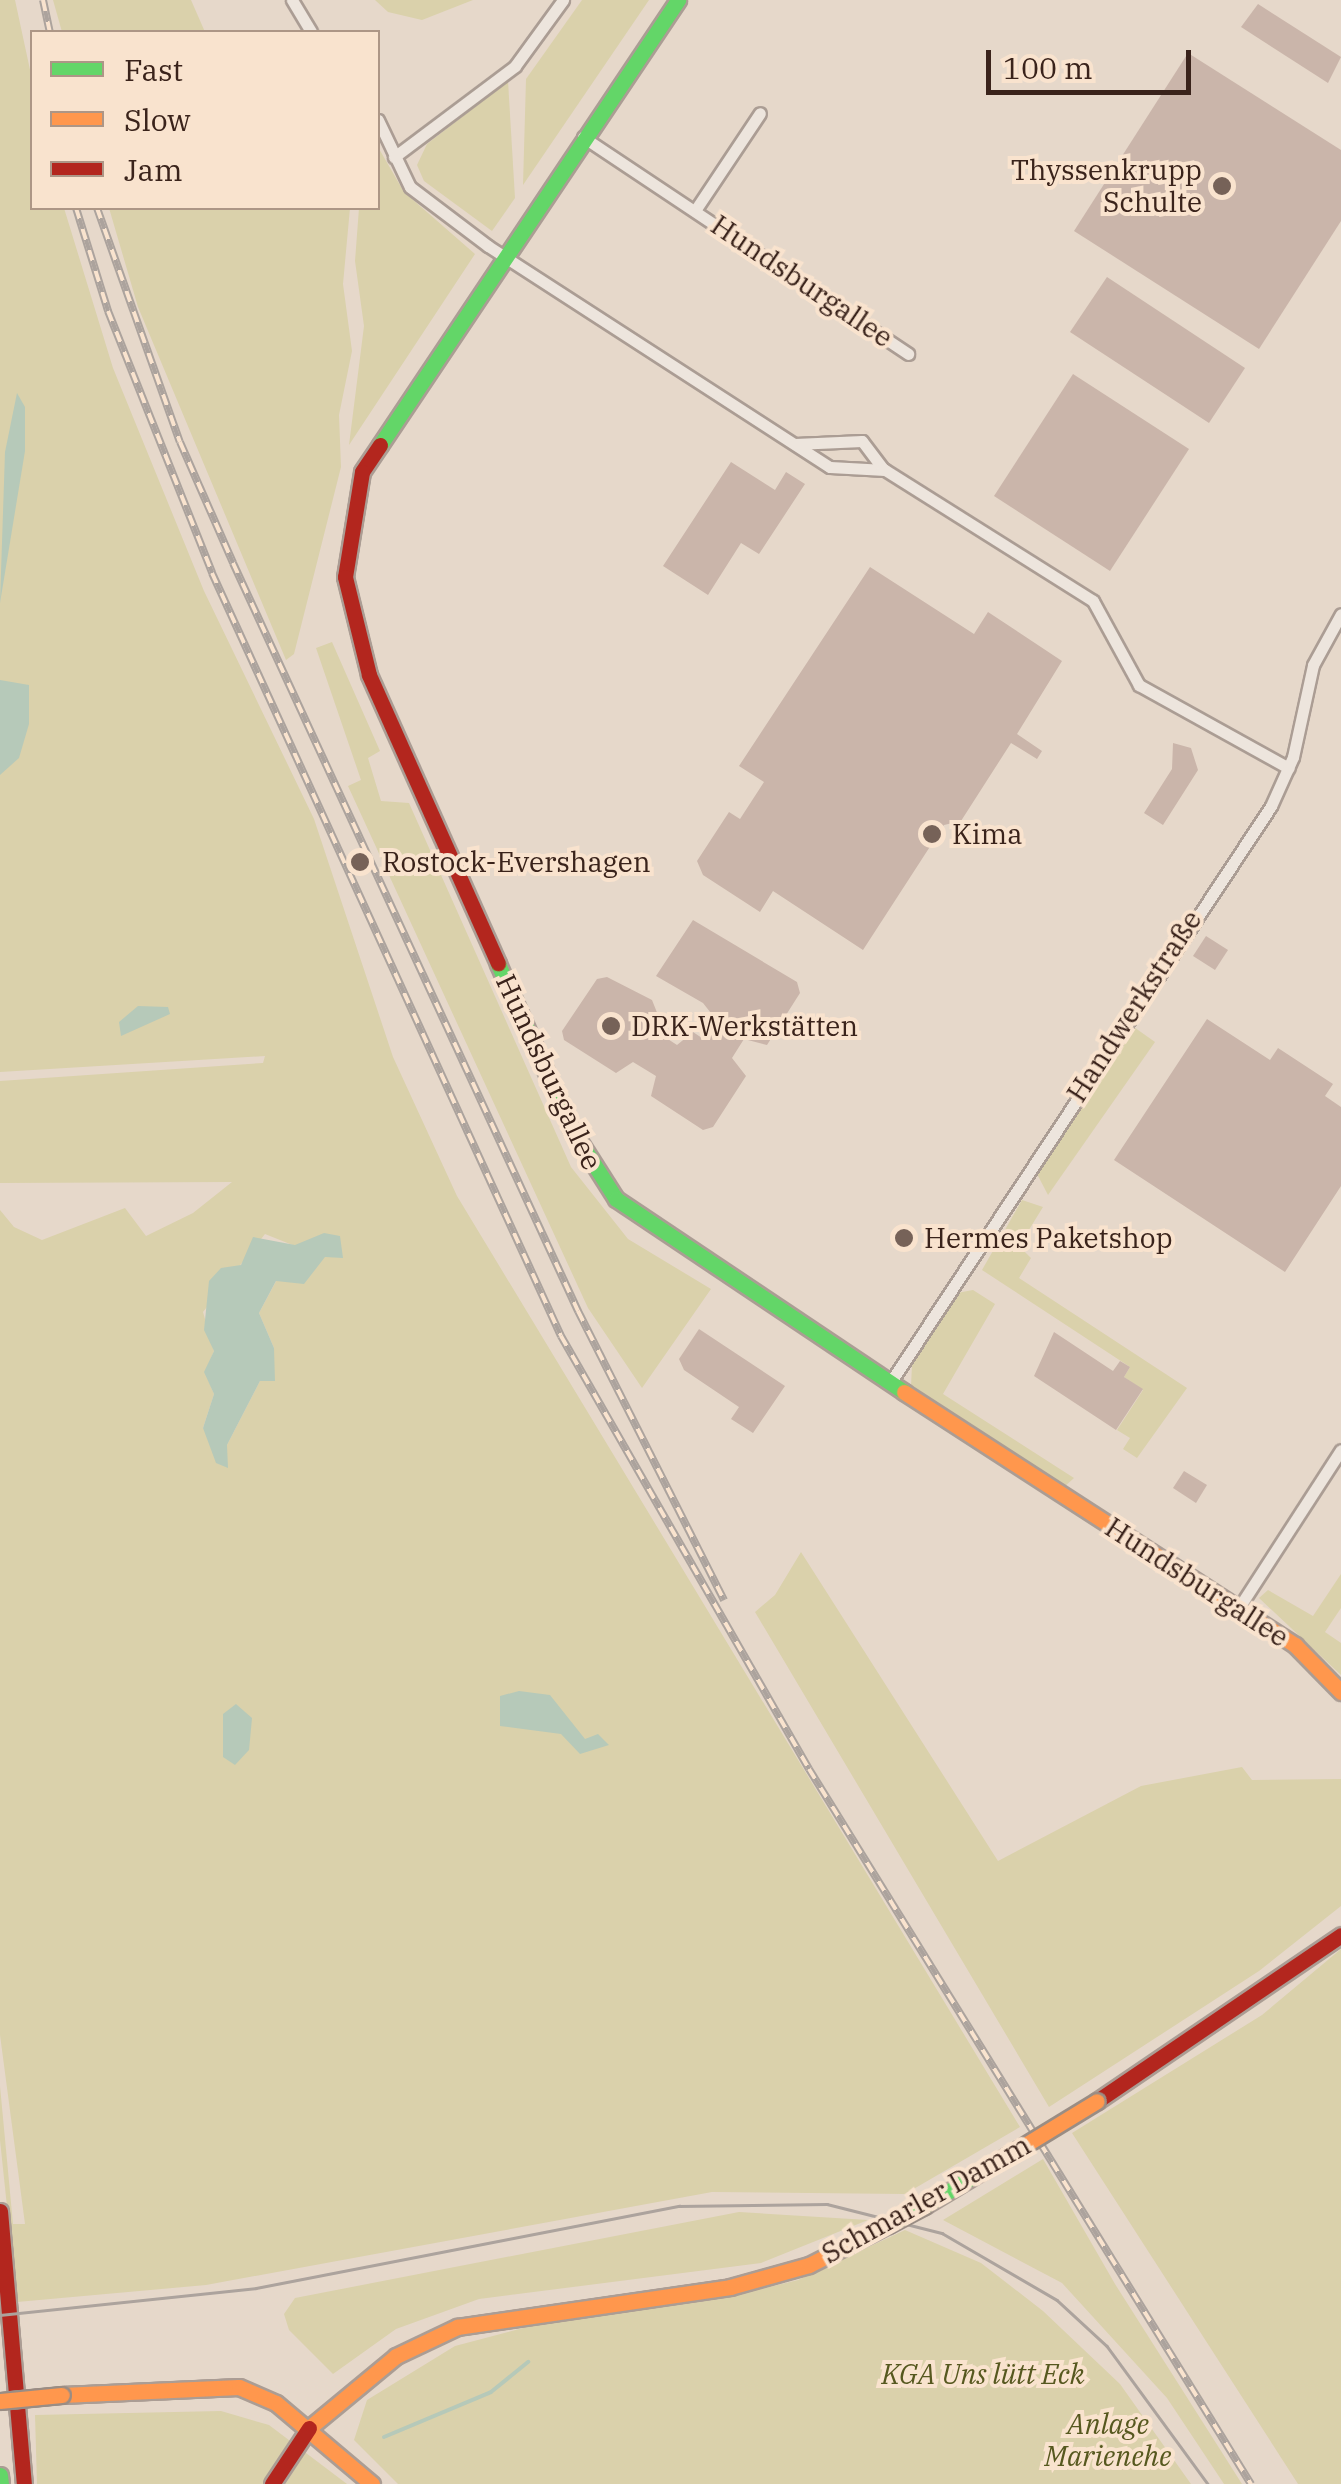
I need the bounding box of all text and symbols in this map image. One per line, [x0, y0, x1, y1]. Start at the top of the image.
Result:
legend [30, 30, 380, 210]
scale bar [991, 30, 1196, 92]
text: 100 m [1003, 48, 1093, 87]
text: Fast [124, 50, 183, 89]
text: Slow [124, 100, 191, 139]
text: Jam [124, 150, 183, 189]
place label: Thyssenkrupp Schulte [1011, 153, 1202, 219]
marker: Thyssenkrupp Schulte [1211, 175, 1233, 197]
street label: Hundsburgallee [705, 208, 899, 354]
place label: Kima [952, 817, 1023, 851]
marker: Kima [921, 823, 943, 845]
place label: Rostock-Evershagen [382, 845, 651, 879]
marker: Rostock-Evershagen [347, 849, 373, 875]
street label: Handwerkstraße [1060, 904, 1208, 1108]
street label: Hundsburgallee [489, 969, 609, 1175]
place label: DRK-Werkstätten [631, 1009, 858, 1043]
marker: DRK-Werkstätten [600, 1015, 622, 1037]
place label: Hermes Paketshop [924, 1221, 1173, 1255]
marker: Hermes Paketshop [893, 1227, 915, 1249]
street label: Hundsburgallee [1099, 1510, 1295, 1654]
street label: Schmarler Damm [816, 2128, 1036, 2270]
park label: KGA Uns lütt Eck [881, 2357, 1085, 2391]
park label: Anlage Marienehe [1045, 2407, 1171, 2473]

